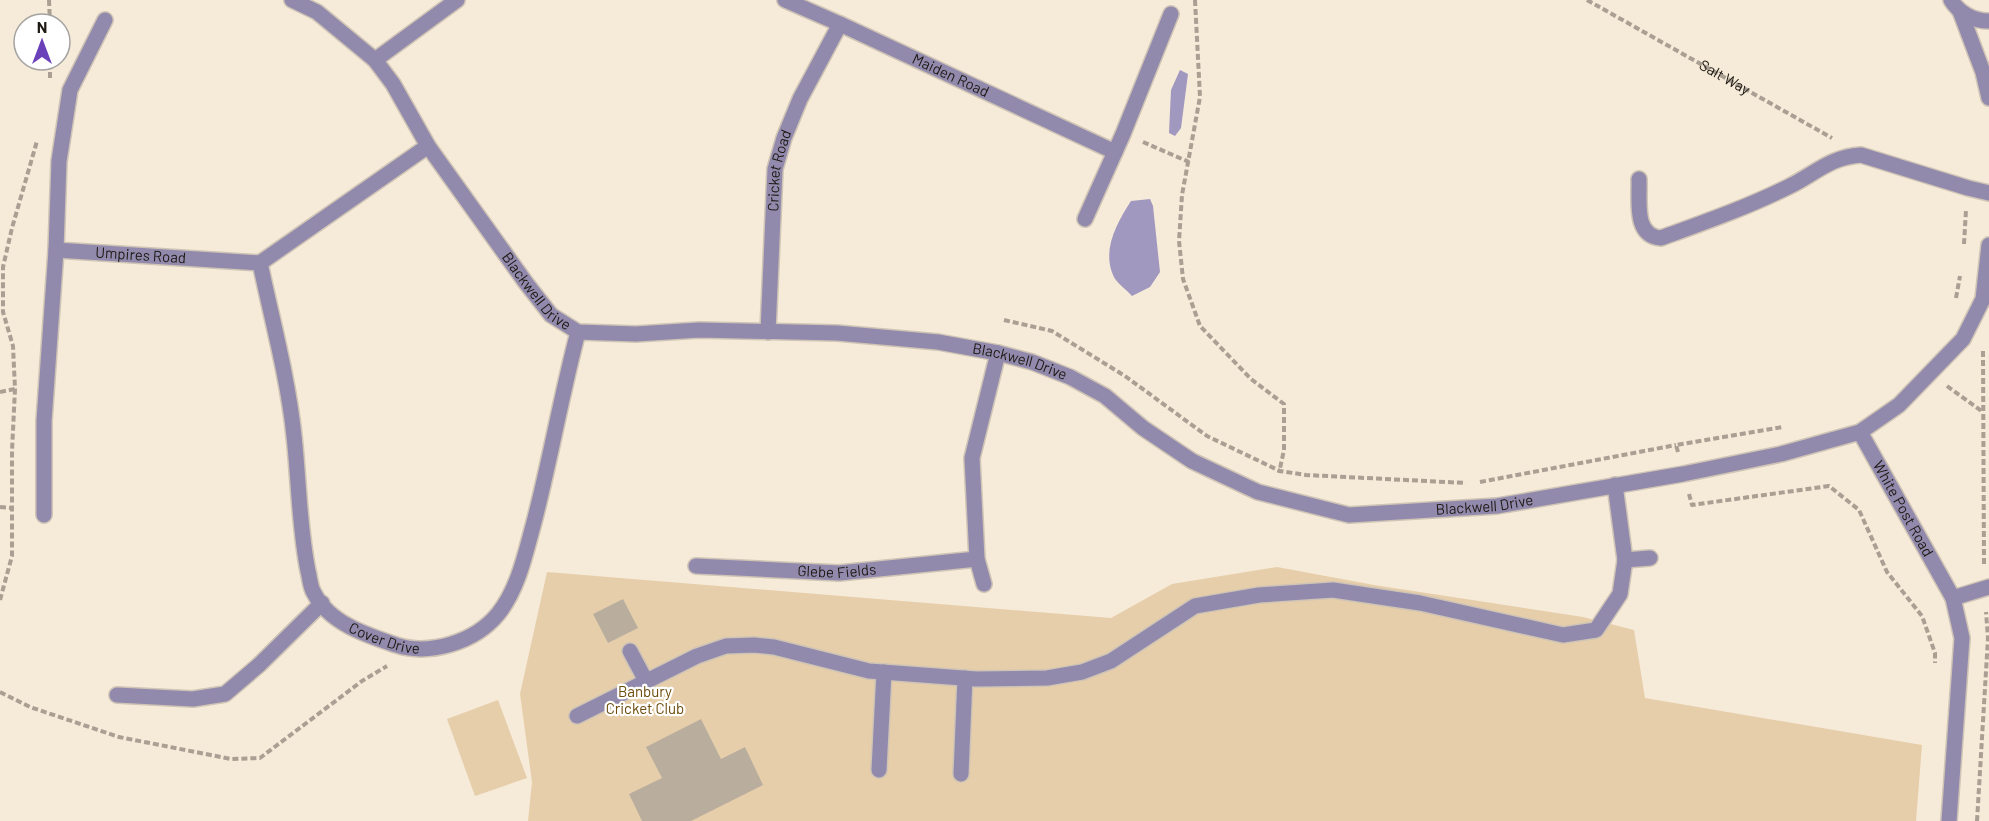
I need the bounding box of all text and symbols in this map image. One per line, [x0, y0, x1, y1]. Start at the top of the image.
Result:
north arrow [12, 12, 72, 72]
text: N [37, 17, 47, 36]
street label: Maiden Road [910, 49, 992, 100]
street label: Salt Way [1697, 55, 1754, 98]
street label: Cricket Road [763, 127, 794, 212]
street label: Umpires Road [95, 243, 187, 266]
street label: Blackwell Drive [499, 248, 575, 333]
street label: Blackwell Drive [971, 339, 1070, 383]
street label: White Post Road [1870, 457, 1938, 559]
street label: Blackwell Drive [1435, 490, 1534, 518]
street label: Glebe Fields [797, 559, 877, 581]
street label: Cover Drive [346, 618, 420, 657]
park label: Banbury Cricket Club [606, 682, 684, 717]

